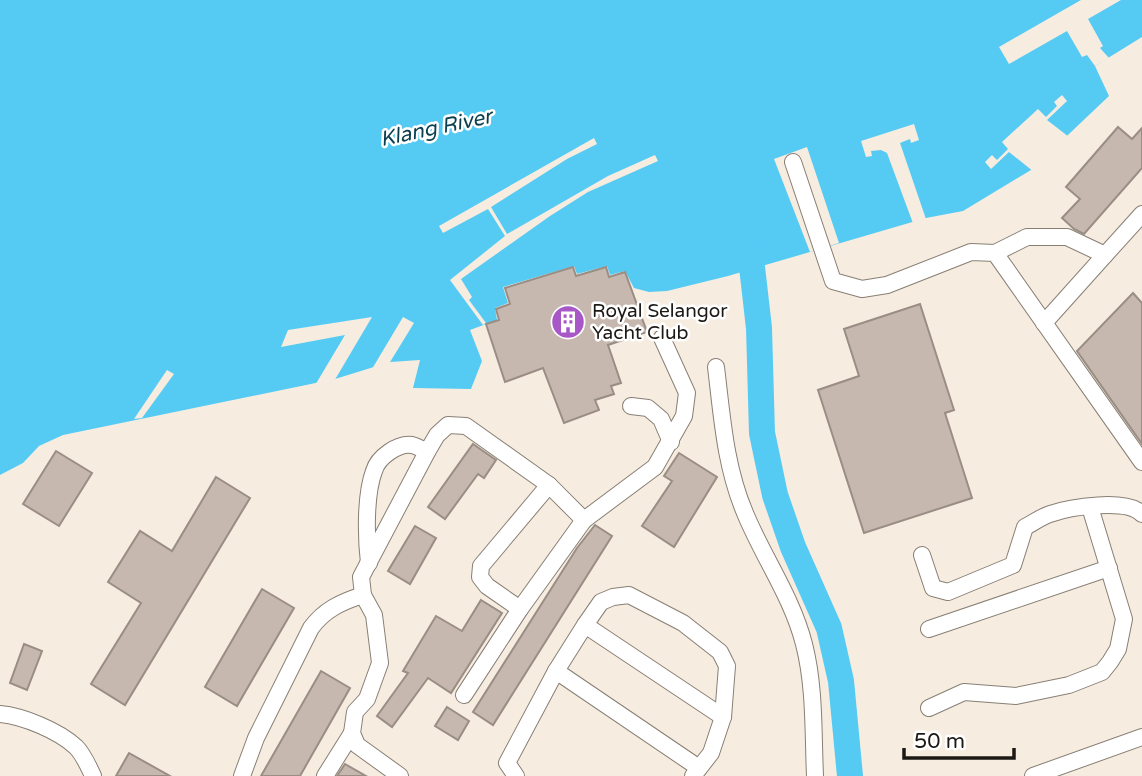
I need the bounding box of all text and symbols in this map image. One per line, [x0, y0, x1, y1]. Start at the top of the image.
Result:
water label: Klang River [378, 103, 497, 152]
place label: Royal Selangor Yacht Club [592, 300, 728, 344]
building icon: Royal Selangor Yacht Club [549, 303, 587, 341]
scale bar [904, 716, 1014, 760]
text: 50 m [914, 729, 965, 754]

